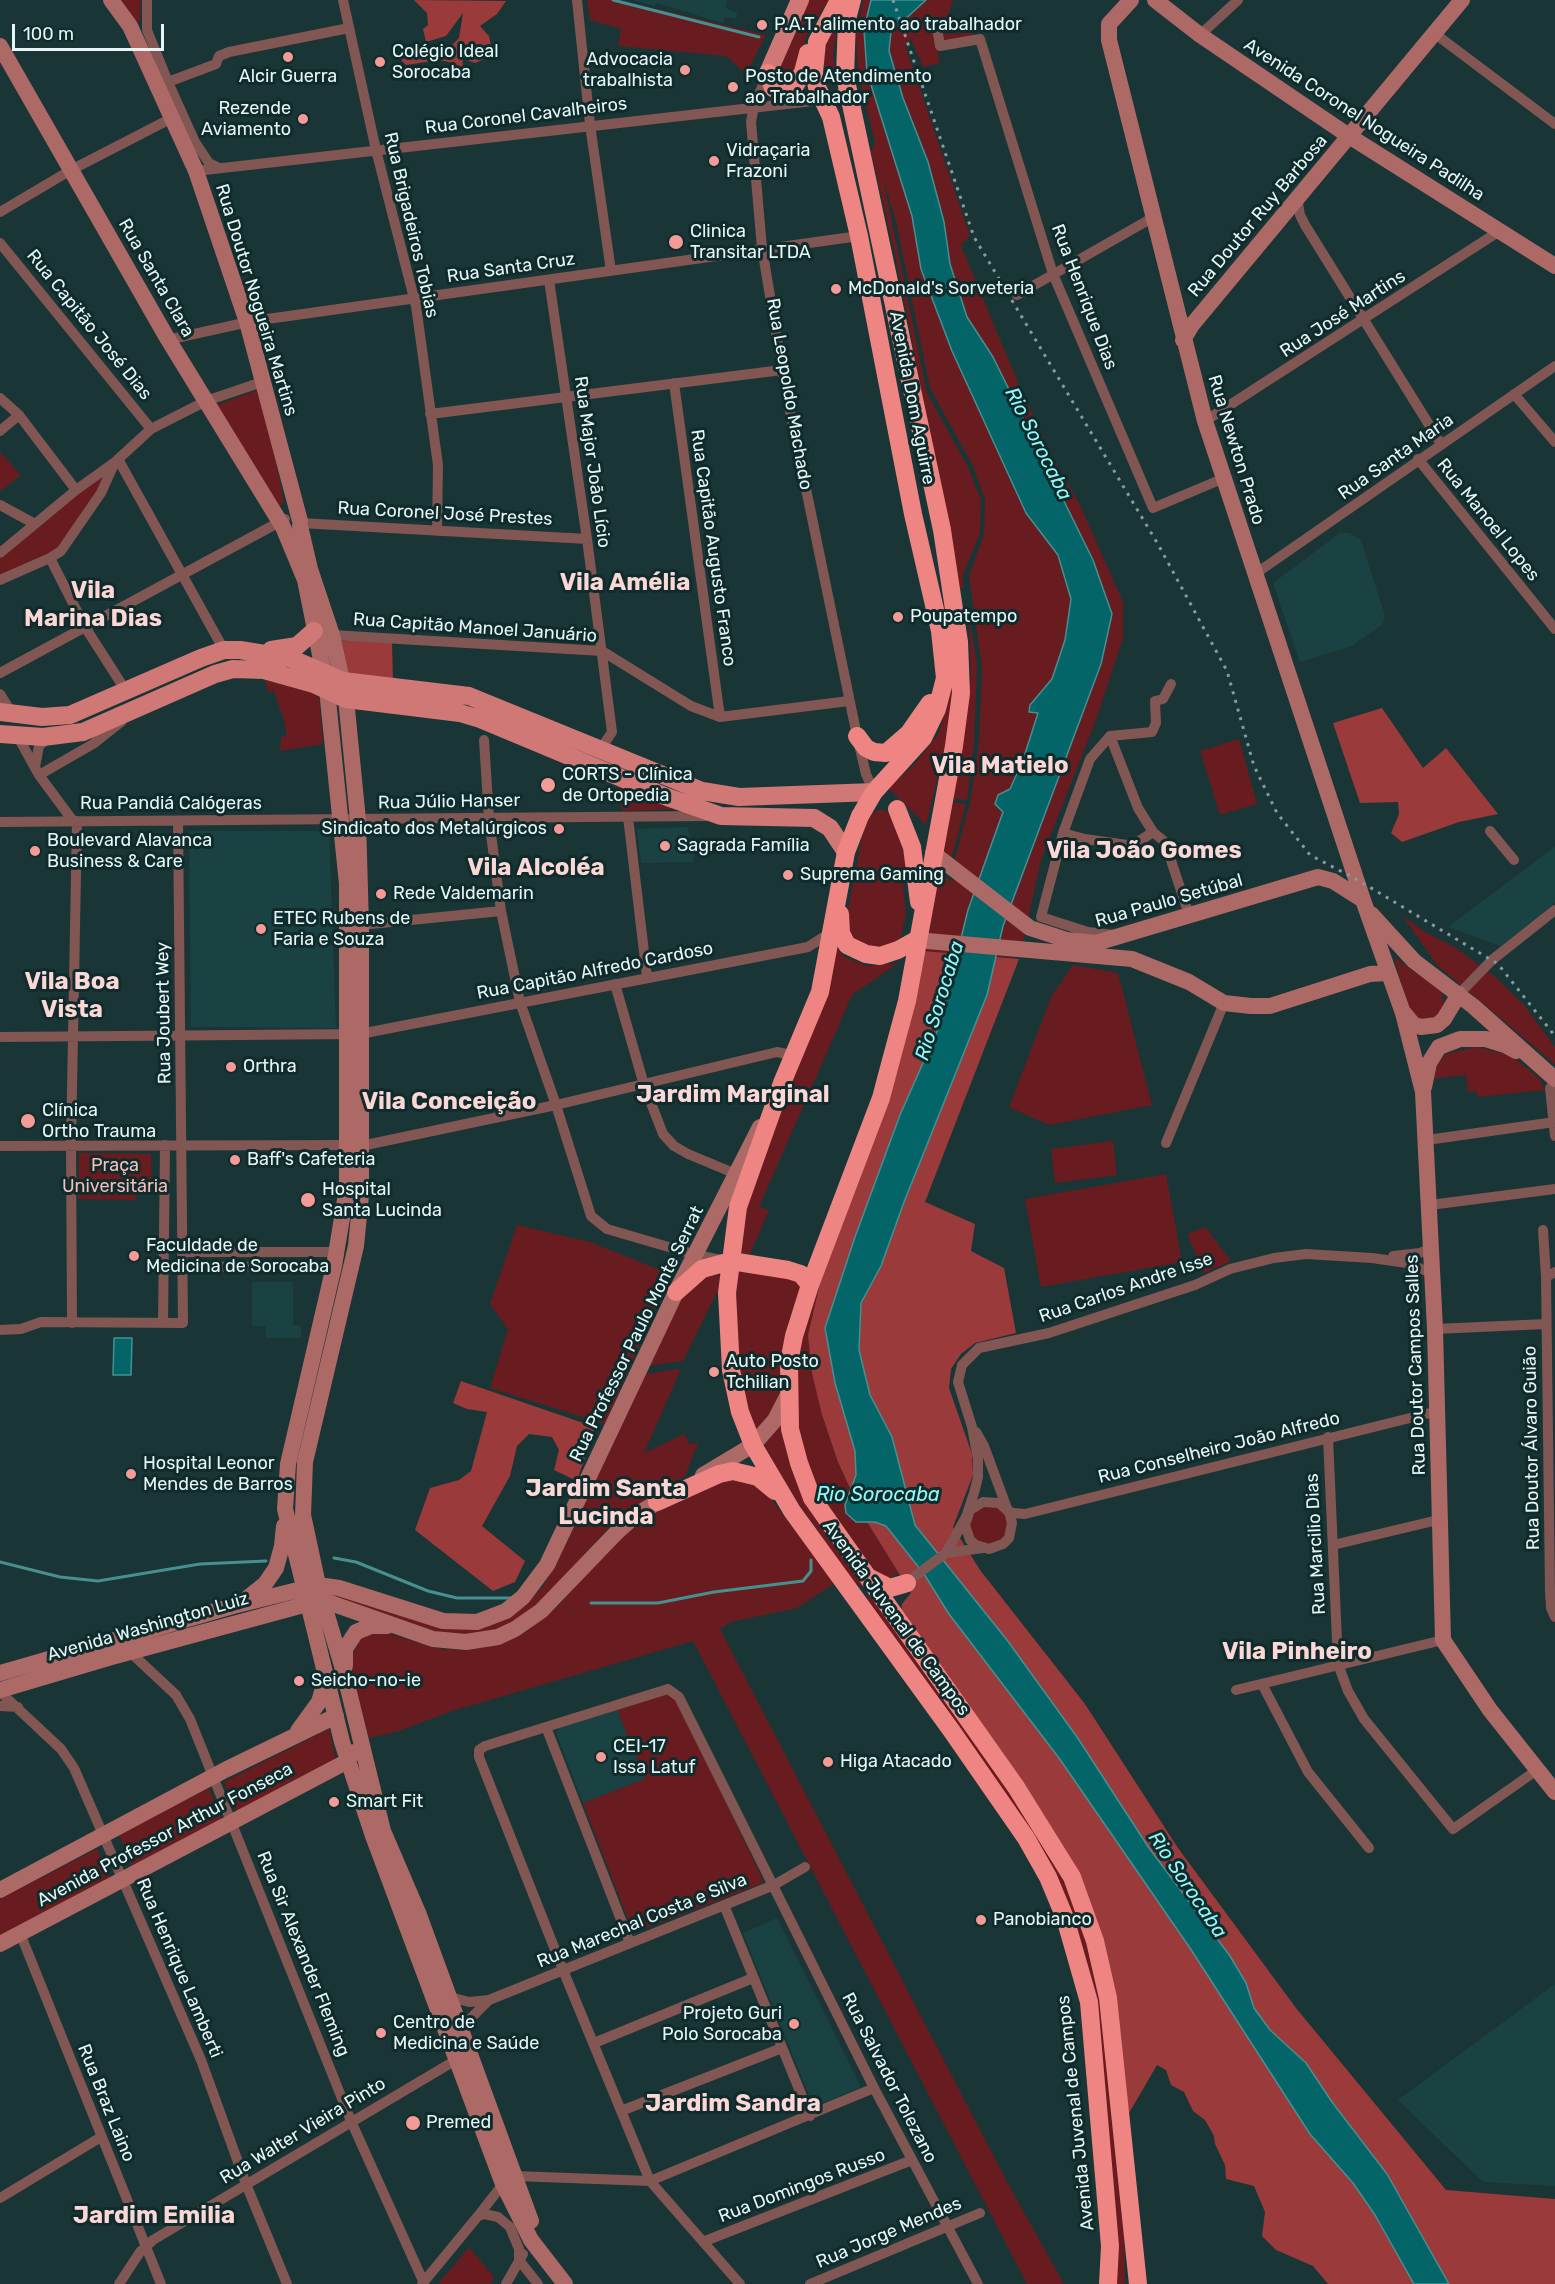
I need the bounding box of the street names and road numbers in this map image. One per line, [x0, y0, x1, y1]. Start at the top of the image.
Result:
street label: Avenida Coronel Nogueira Padilha [1240, 34, 1488, 206]
street label: Rua Coronel Cavalheiros [424, 93, 628, 139]
street label: Rua Brigadeiros Tobias [379, 130, 443, 320]
street label: Rua Doutor Ruy Barbosa [1184, 131, 1332, 301]
street label: Rua Doutor Nogueira Martins [210, 181, 302, 419]
street label: Rua Santa Clara [113, 215, 199, 341]
street label: Rua Henrique Dias [1046, 221, 1122, 373]
street label: Rua Capitão José Dias [22, 246, 156, 404]
street label: Rua Santa Cruz [446, 248, 576, 288]
street label: Rua José Martins [1276, 265, 1410, 363]
street label: Rua Leopoldo Machado [761, 296, 817, 492]
street label: Avenida Dom Aguirre [885, 309, 939, 487]
street label: Rua Newton Prado [1203, 372, 1269, 528]
street label: Rua Major João Lício [569, 375, 615, 549]
street label: Rua Santa Maria [1334, 409, 1458, 505]
street label: Rua Capitão Augusto Franco [686, 428, 740, 668]
street label: Rua Manoel Lopes [1432, 454, 1544, 586]
street label: Rua Coronel José Prestes [337, 498, 553, 530]
street label: Rua Capitão Manoel Januário [352, 609, 598, 647]
street label: Rua Júlio Hanser [378, 790, 520, 814]
street label: Rua Pandiá Calógeras [80, 793, 262, 815]
street label: Rua Paulo Setúbal [1093, 870, 1245, 932]
street label: Rua Capitão Alfredo Cardoso [475, 937, 715, 1005]
street label: Rua Joubert Wey [152, 942, 176, 1084]
street label: Rua Professor Paulo Monte Serrat [565, 1202, 709, 1466]
street label: Rua Carlos Andre Isse [1036, 1248, 1216, 1328]
street label: Rua Doutor Campos Salles [1401, 1254, 1431, 1476]
street label: Rua Doutor Álvaro Guião [1519, 1346, 1545, 1550]
street label: Rua Conselheiro João Alfredo [1096, 1407, 1342, 1489]
street label: Rua Marcilio Dias [1302, 1473, 1330, 1615]
street label: Avenida Juvenal de Campos [818, 1516, 974, 1720]
street label: Avenida Washington Luiz [45, 1588, 251, 1666]
street label: Avenida Professor Arthur Fonseca [33, 1758, 297, 1912]
street label: Rua Sir Alexander Fleming [252, 1848, 354, 2060]
street label: Rua Marechal Costa e Silva [534, 1869, 750, 1973]
street label: Rua Henrique Lamberti [131, 1875, 227, 2061]
street label: Rua Salvador Tolezano [837, 1989, 941, 2167]
street label: Avenida Juvenal de Campos [1053, 1994, 1099, 2232]
street label: Rua Braz Laino [73, 2041, 139, 2165]
street label: Rua Walter Vieira Pinto [216, 2073, 390, 2189]
street label: Rua Domingos Russo [716, 2144, 888, 2228]
street label: Rua Jorge Mendes [813, 2193, 965, 2273]

